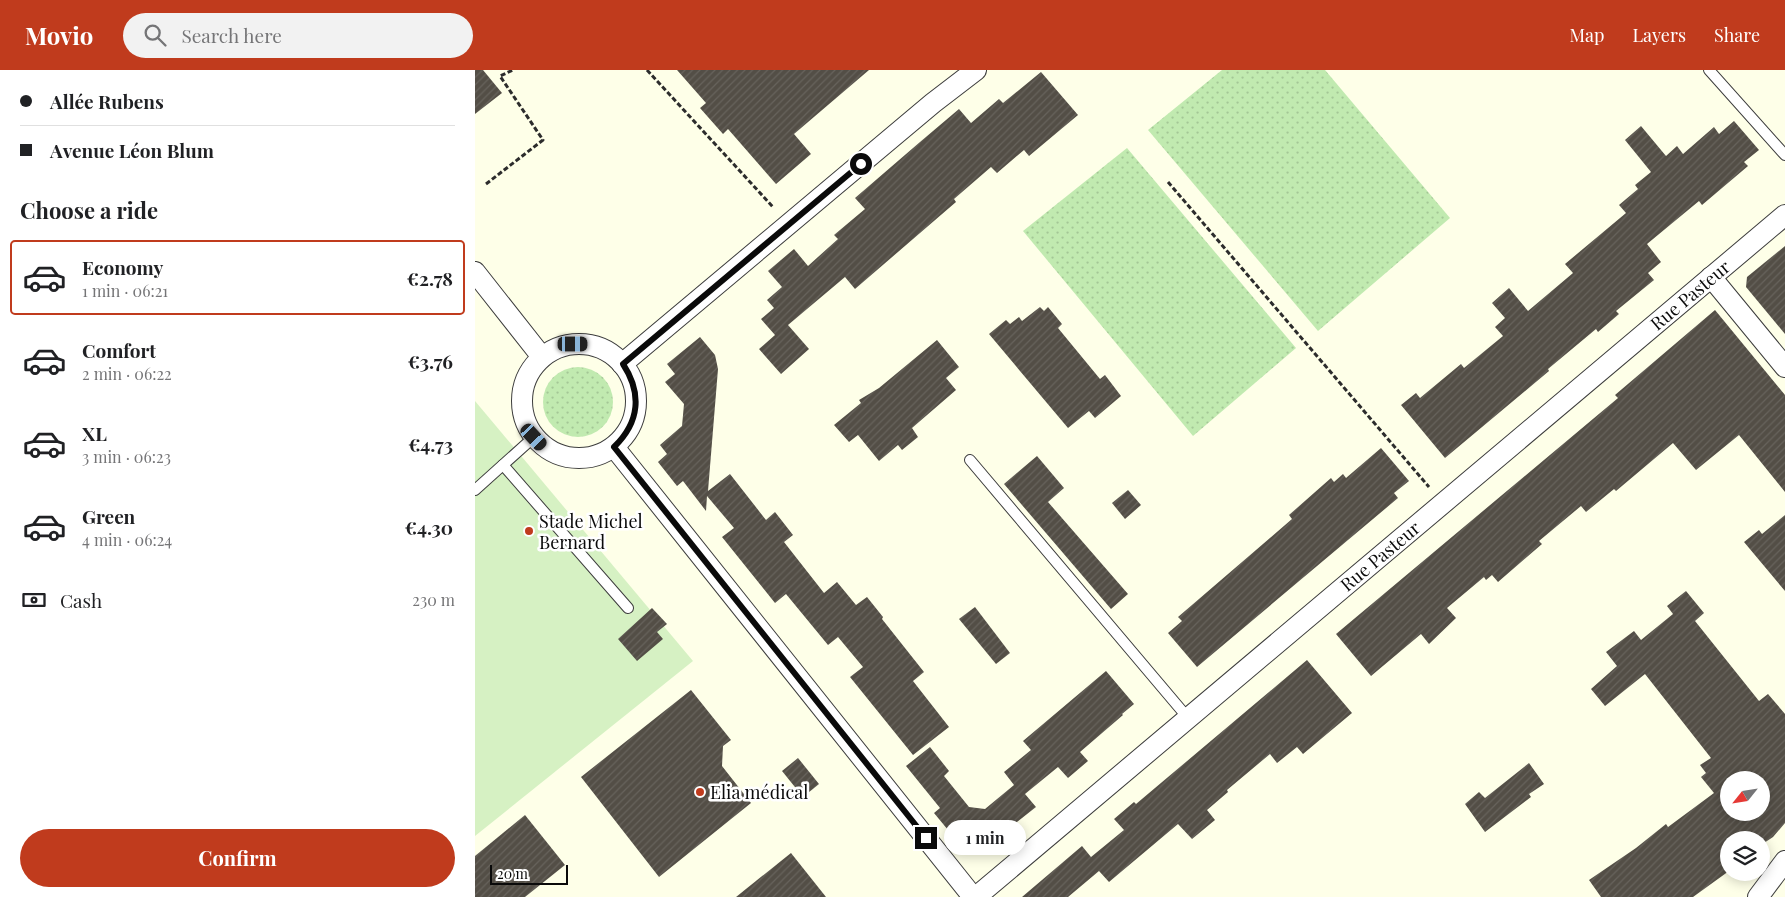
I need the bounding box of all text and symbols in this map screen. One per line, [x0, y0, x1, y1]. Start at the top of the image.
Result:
search box [123, 13, 473, 58]
text: Movio [25, 19, 93, 51]
icon: search [141, 21, 169, 49]
text: Search here [181, 22, 282, 48]
text: Map [1569, 23, 1604, 47]
text: Layers [1632, 23, 1686, 47]
text: Share [1714, 23, 1760, 47]
text: Allée Rubens [50, 88, 164, 114]
text: Avenue Léon Blum [50, 137, 214, 163]
route start [850, 153, 872, 175]
text: Choose a ride [20, 195, 158, 225]
text: Economy [82, 254, 163, 280]
icon: car [22, 255, 67, 300]
street label: Rue Pasteur [1645, 255, 1735, 335]
text: €2.78 [407, 265, 453, 291]
text: 1 min · 06:21 [82, 280, 168, 301]
text: Comfort [82, 337, 156, 363]
car [558, 337, 588, 352]
icon: car [22, 338, 67, 383]
text: €3.76 [408, 348, 453, 374]
text: 2 min · 06:22 [82, 363, 172, 384]
text: XL [82, 420, 107, 446]
icon: car [22, 421, 67, 466]
car [518, 421, 549, 453]
text: €4.73 [408, 431, 453, 457]
text: 3 min · 06:23 [82, 446, 171, 467]
text: Green [82, 503, 135, 529]
icon: car [22, 504, 67, 549]
place label: Stade Michel Bernard [539, 509, 643, 554]
text: €4.30 [405, 514, 453, 540]
street label: Rue Pasteur [1335, 516, 1425, 596]
marker: Stade Michel Bernard [523, 525, 535, 537]
text: 4 min · 06:24 [82, 529, 172, 550]
icon: cash [20, 586, 48, 614]
text: Cash [60, 587, 102, 613]
text: 230 m [412, 589, 455, 610]
north arrow [1720, 771, 1770, 821]
map controls [1720, 771, 1770, 881]
place label: Elia médical [710, 780, 808, 804]
marker: Elia médical [694, 786, 706, 798]
callout: 1 min [943, 820, 1026, 856]
route end [915, 827, 937, 849]
text: 1 min [965, 827, 1005, 848]
button: Confirm [20, 829, 455, 887]
button: layers [1720, 831, 1770, 881]
scale bar [490, 862, 567, 885]
text: 20 m [497, 864, 528, 883]

